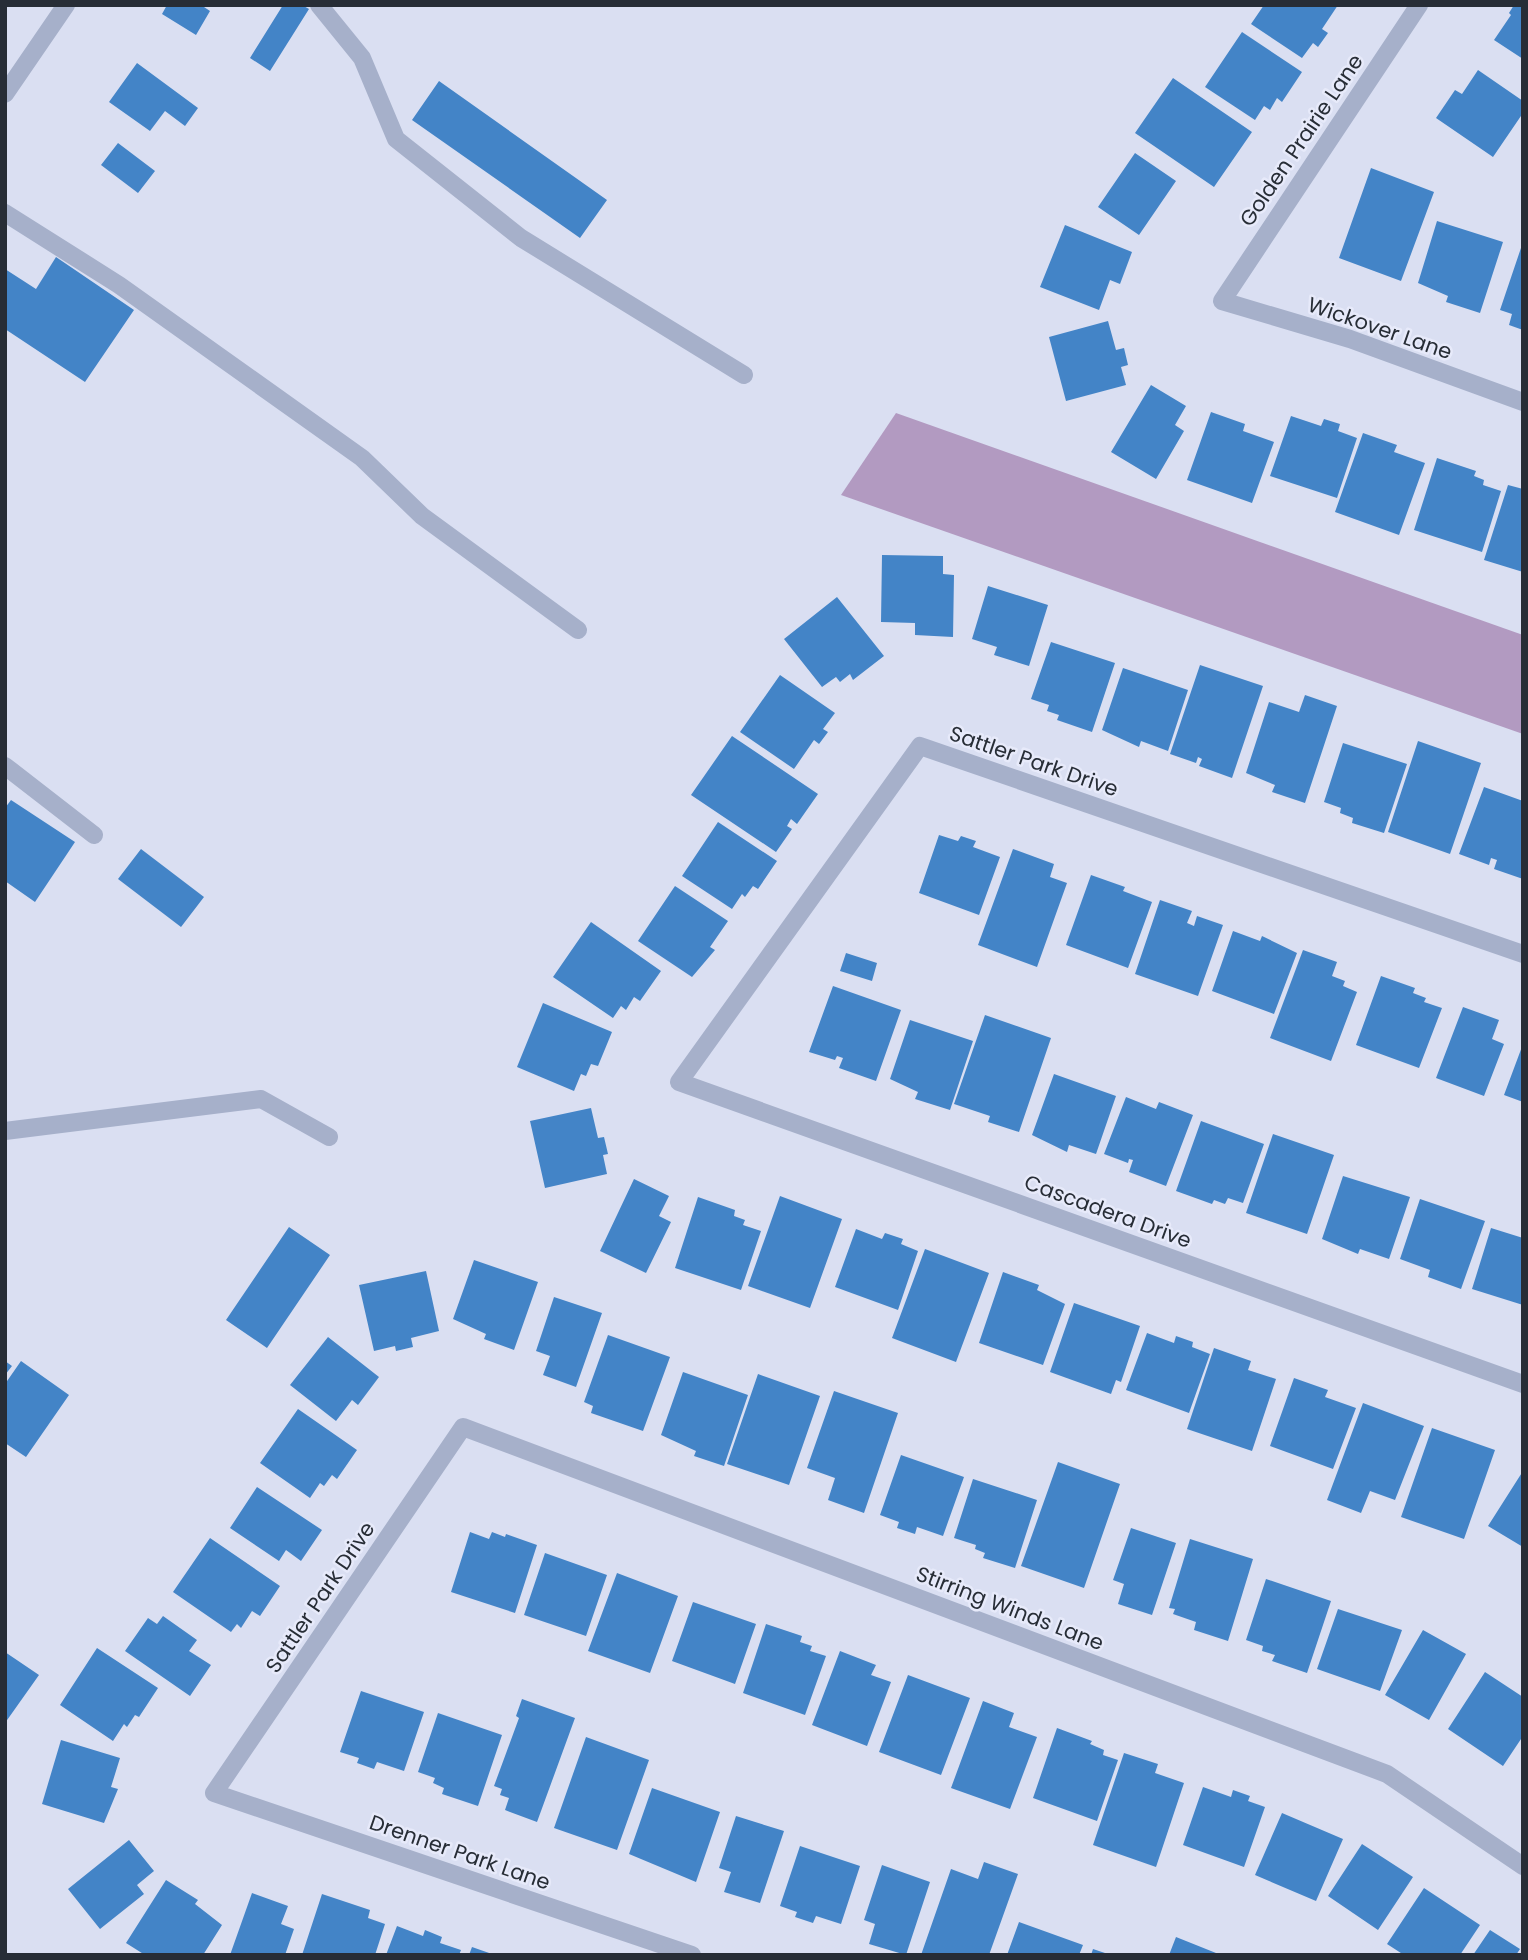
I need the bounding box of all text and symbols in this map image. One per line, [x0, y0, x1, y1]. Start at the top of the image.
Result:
street label: Golden Prairie Lane [1233, 48, 1369, 232]
street label: Wickover Lane [1304, 290, 1456, 366]
street label: Sattler Park Drive [946, 719, 1122, 803]
street label: Cascadera Drive [1020, 1167, 1196, 1255]
street label: Sattler Park Drive [259, 1516, 381, 1678]
street label: Stirring Winds Lane [912, 1559, 1108, 1657]
street label: Drenner Park Lane [366, 1807, 554, 1897]

